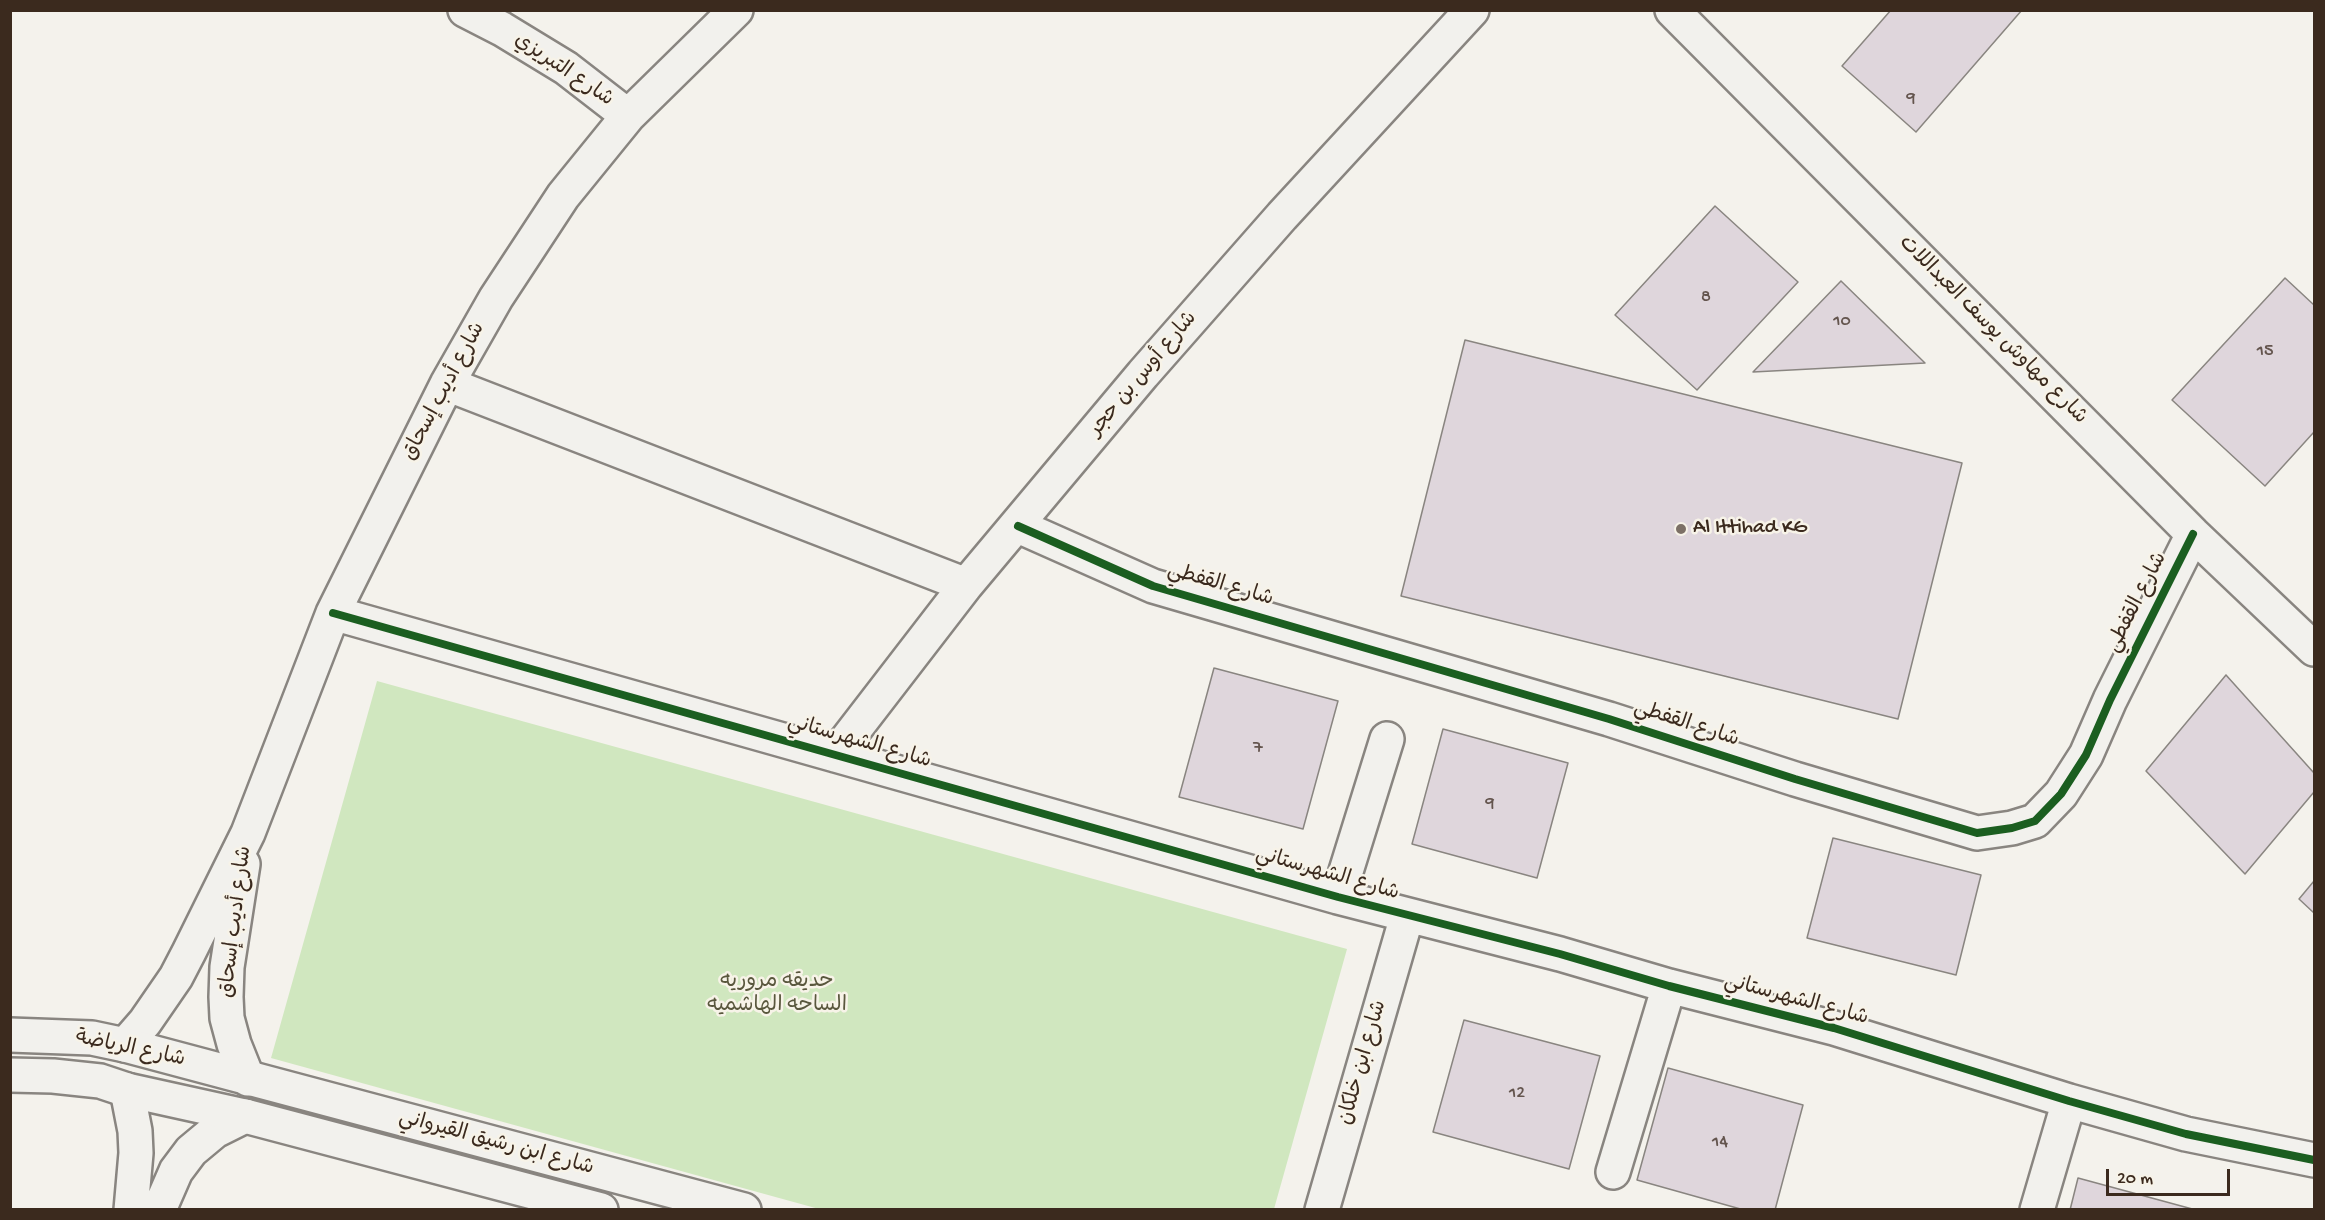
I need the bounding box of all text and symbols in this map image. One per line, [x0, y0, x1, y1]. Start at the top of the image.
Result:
street label: شارع التبريزي [508, 29, 618, 113]
house number: 9 [1906, 88, 1916, 110]
street label: شارع مهاوش يوسف العبداللات [1892, 231, 2092, 431]
house number: 8 [1701, 287, 1711, 309]
street label: شارع أوس بن حجر [1084, 307, 1204, 443]
house number: 10 [1833, 311, 1851, 333]
street label: شارع أديب إسحاق [398, 319, 492, 465]
house number: 15 [2257, 341, 2273, 363]
place label: Al Ittihad KG [1693, 516, 1807, 542]
marker: Al Ittihad KG [1674, 522, 1688, 536]
street label: شارع القفطي [2102, 549, 2174, 657]
street label: شارع القفطي [1164, 559, 1276, 613]
street label: شارع القفطي [1630, 696, 1742, 754]
street label: شارع الشهرستاني [784, 710, 934, 776]
house number: 7 [1253, 738, 1263, 760]
house number: 9 [1485, 793, 1495, 815]
street label: شارع الشهرستاني [1252, 842, 1402, 908]
street label: شارع أديب إسحاق [215, 845, 259, 999]
park label: حديقه مروريه الساحه الهاشميه [707, 970, 847, 1020]
street label: شارع الشهرستاني [1721, 970, 1871, 1032]
street label: شارع ابن خلكان [1334, 998, 1394, 1128]
street label: شارع الرياضة [73, 1026, 187, 1074]
house number: 12 [1509, 1083, 1525, 1105]
street label: شارع ابن رشيق القيرواني [396, 1106, 596, 1182]
house number: 14 [1712, 1132, 1728, 1154]
scale bar [2109, 1157, 2234, 1195]
text: 20 m [2117, 1169, 2153, 1190]

